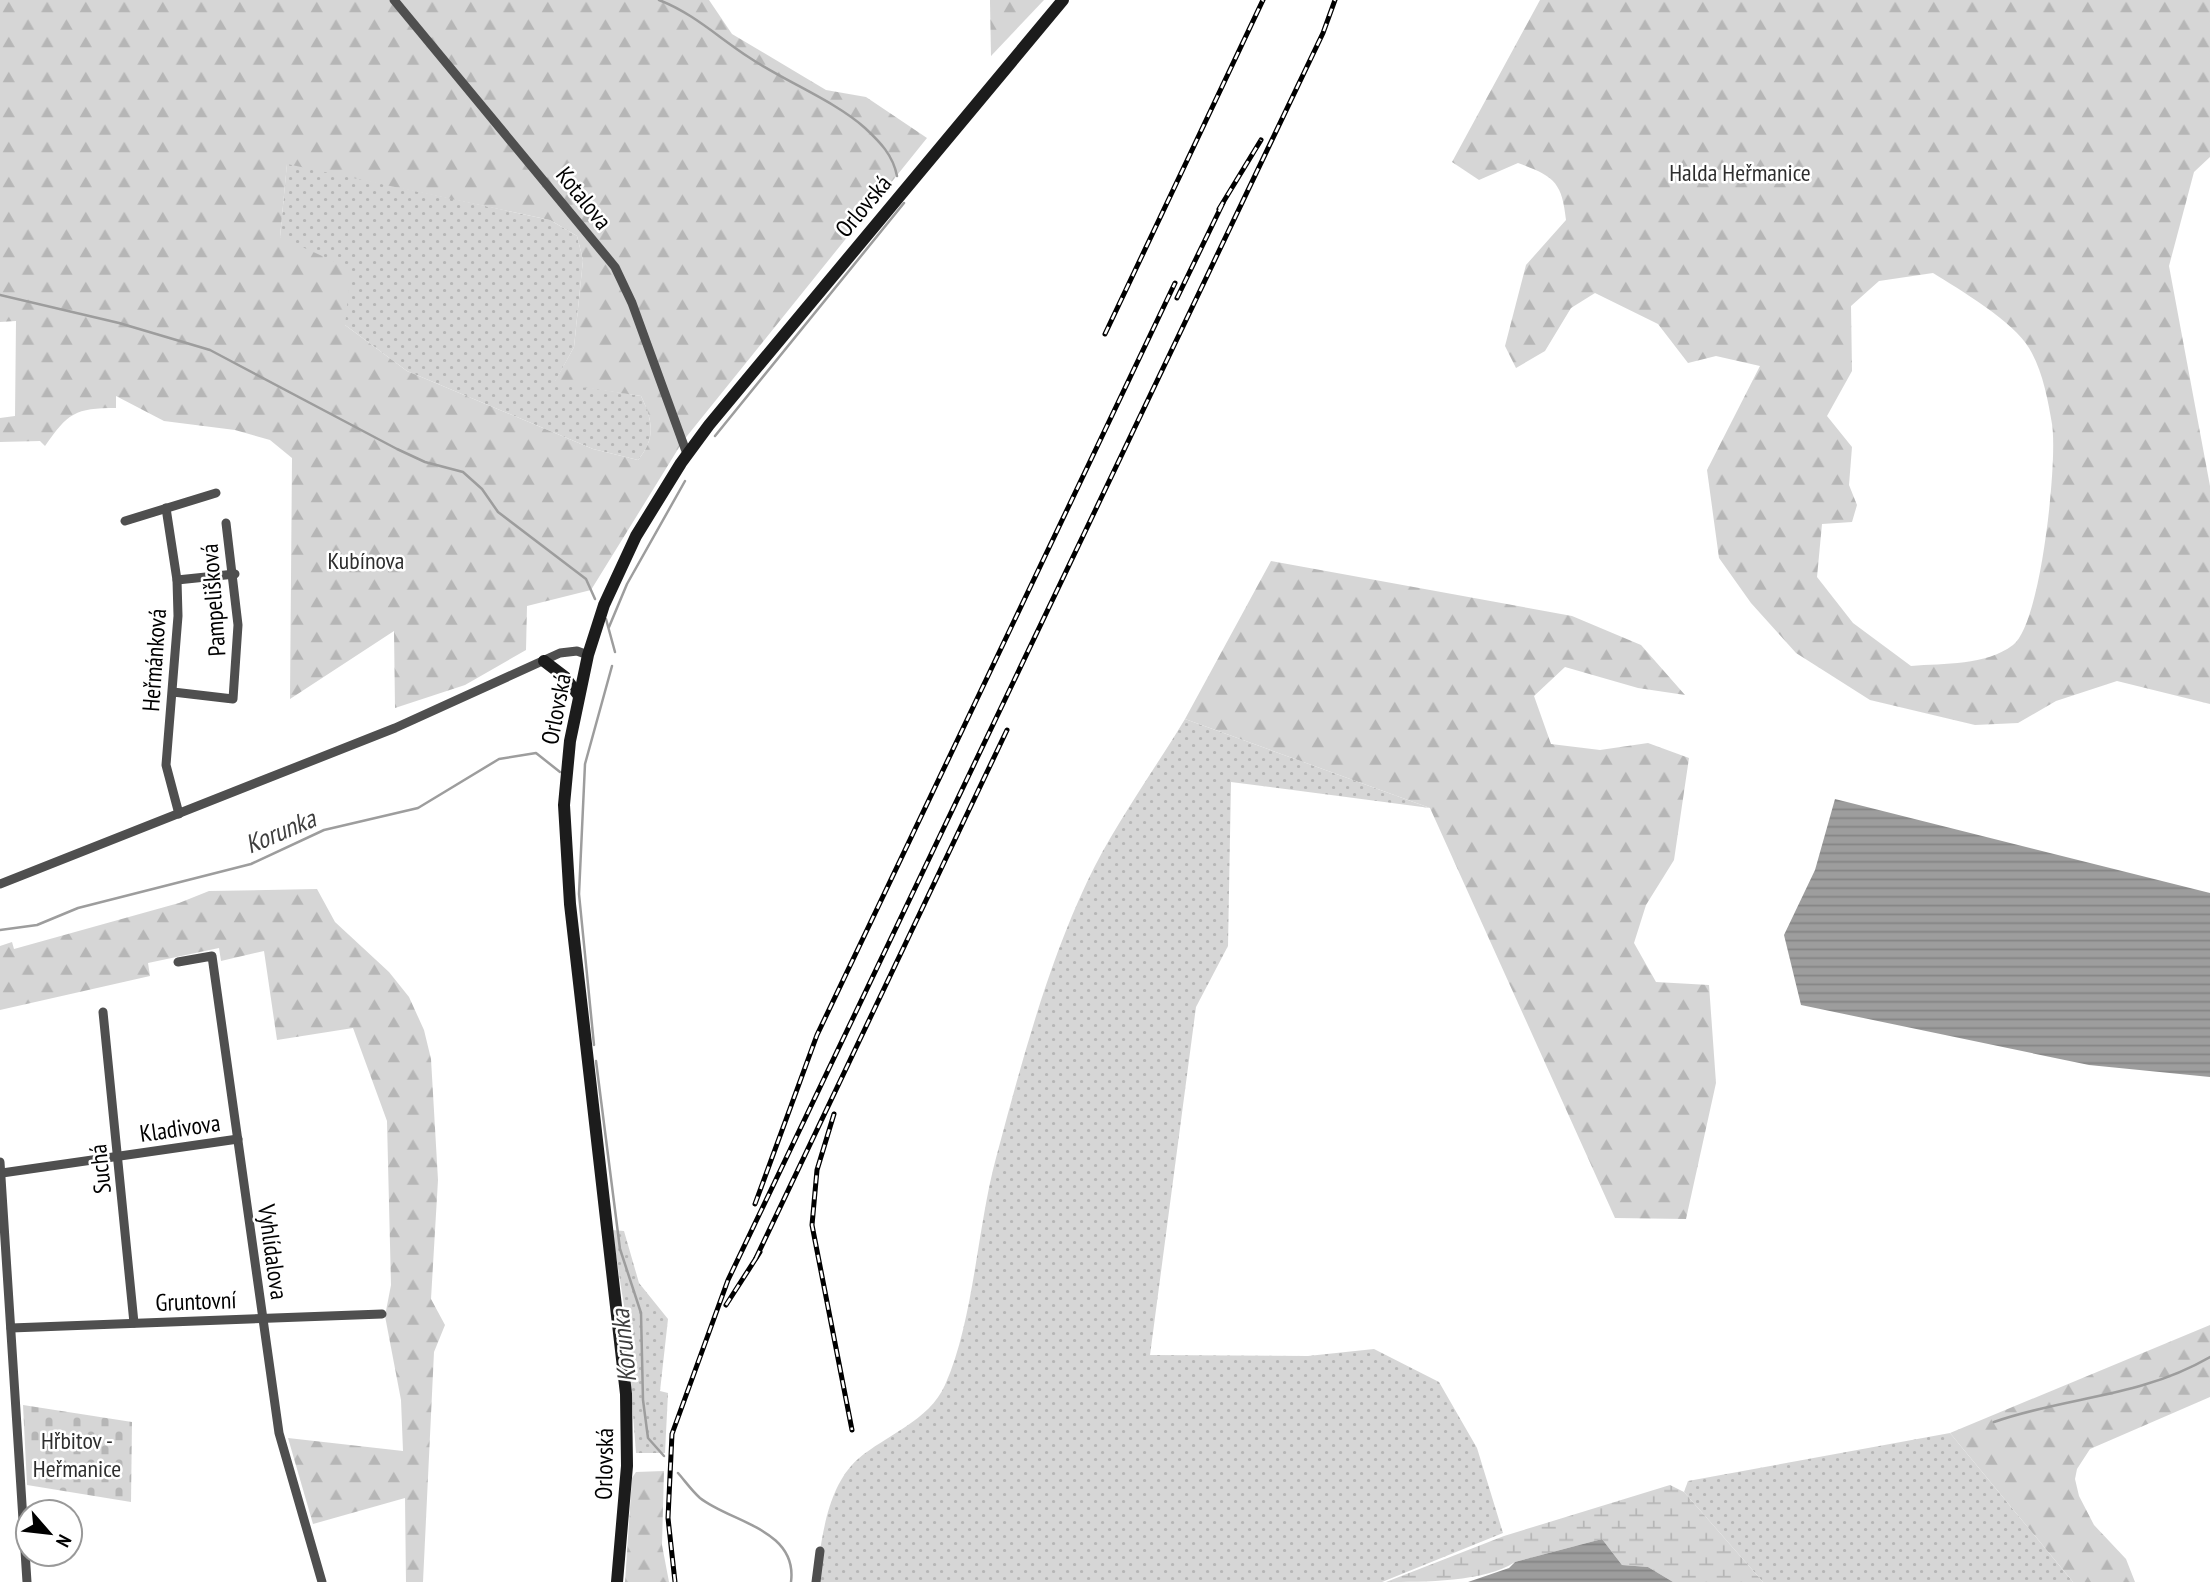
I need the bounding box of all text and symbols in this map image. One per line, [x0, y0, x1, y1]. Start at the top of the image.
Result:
park label: Halda Heřmanice [1669, 157, 1811, 188]
street label: Kotalova [549, 160, 619, 236]
street label: Orlovská [828, 169, 898, 243]
street label: Pampelišková [194, 543, 232, 657]
park label: Kubínova [328, 545, 404, 576]
street label: Heřmánková [135, 607, 173, 713]
street label: Orlovská [534, 671, 578, 747]
water label: Korunka [240, 801, 322, 861]
street label: Kladivova [138, 1107, 222, 1149]
street label: Suchá [82, 1143, 118, 1195]
street label: Vyhlídalova [251, 1201, 295, 1302]
street label: Gruntovní [155, 1284, 237, 1318]
water label: Korunka [603, 1306, 643, 1384]
park label: Hřbitov - Heřmanice [33, 1425, 121, 1484]
street label: Orlovská [588, 1428, 620, 1500]
north arrow [14, 1498, 84, 1568]
text: N [51, 1531, 77, 1551]

